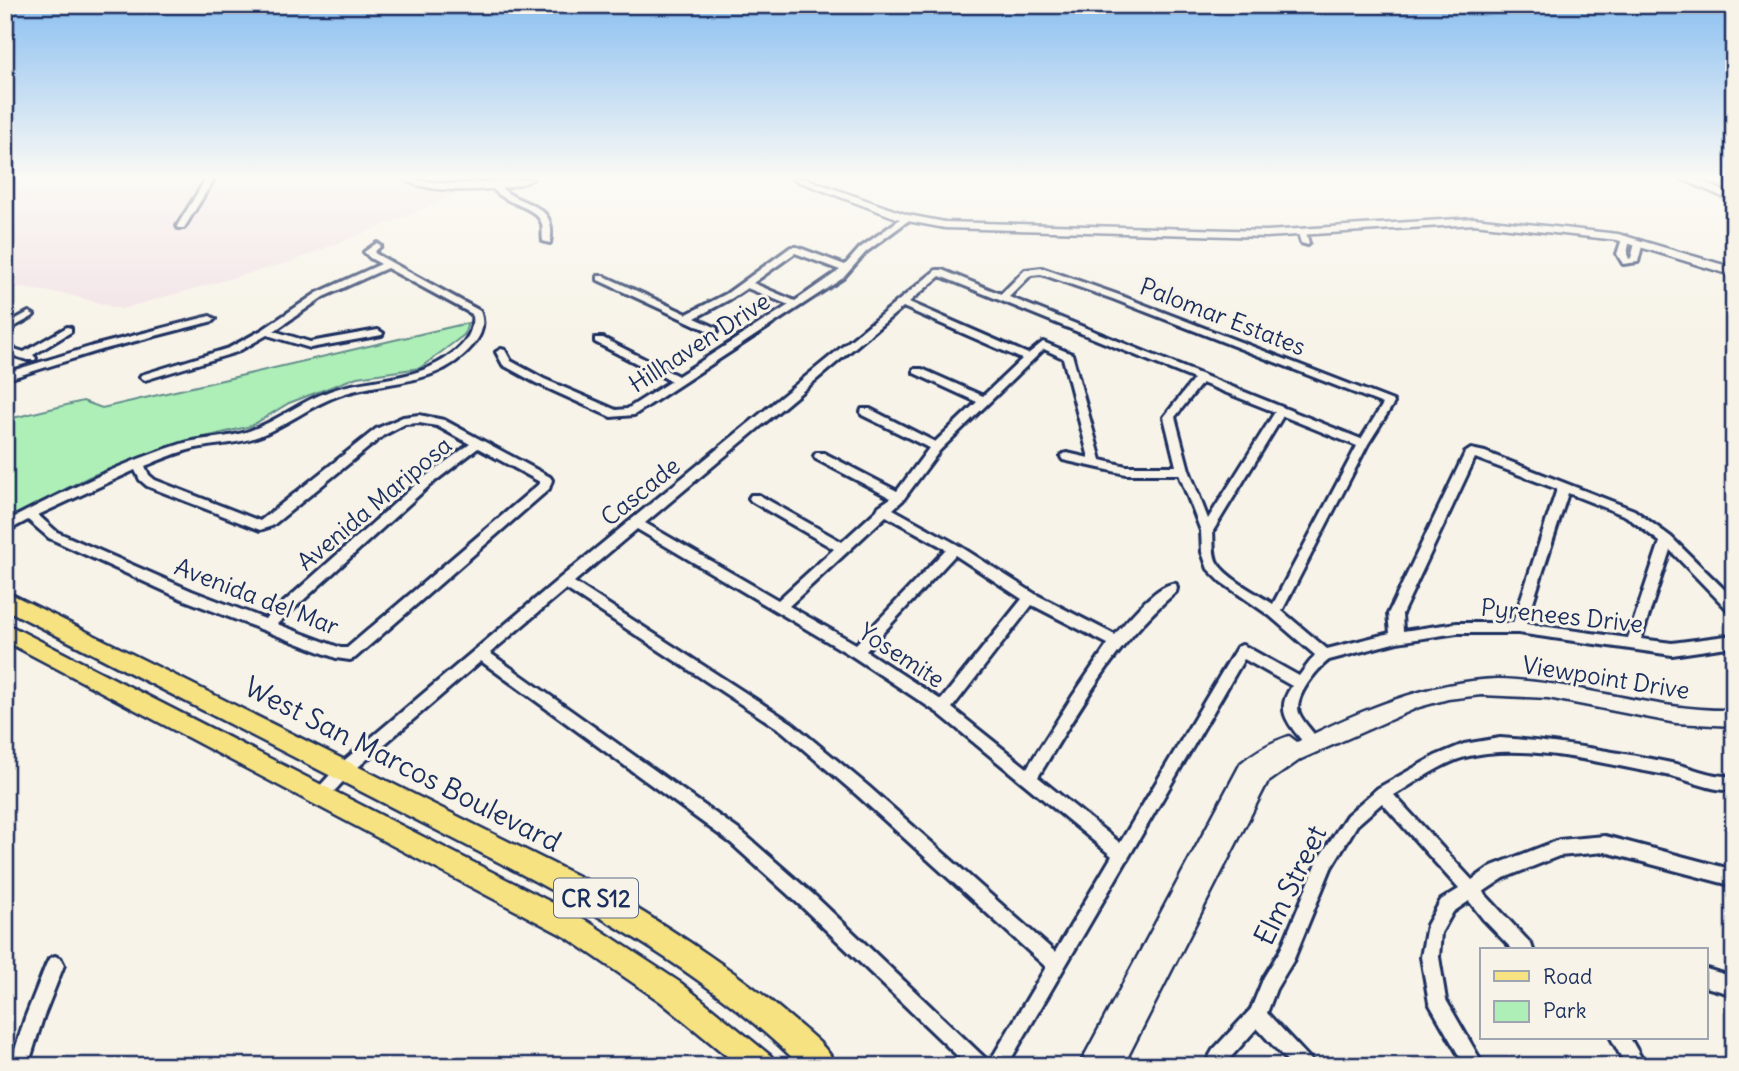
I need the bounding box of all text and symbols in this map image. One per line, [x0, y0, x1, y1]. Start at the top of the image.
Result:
street label: Palomar Estates [1136, 271, 1310, 361]
street label: Hillhaven Drive [623, 285, 775, 399]
street label: Avenida Mariposa [291, 430, 457, 576]
street label: Cascade [595, 450, 685, 532]
street label: Avenida del Mar [171, 551, 344, 641]
street label: Pyrenees Drive [1479, 592, 1645, 638]
street label: Yosemite [853, 616, 951, 694]
street label: Viewpoint Drive [1520, 649, 1692, 705]
street label: West San Marcos Boulevard [239, 668, 567, 860]
street label: Elm Street [1246, 819, 1334, 951]
road number: CR S12 [554, 878, 638, 917]
legend [1480, 948, 1708, 1040]
text: Road [1543, 963, 1592, 990]
text: Park [1543, 997, 1586, 1024]

